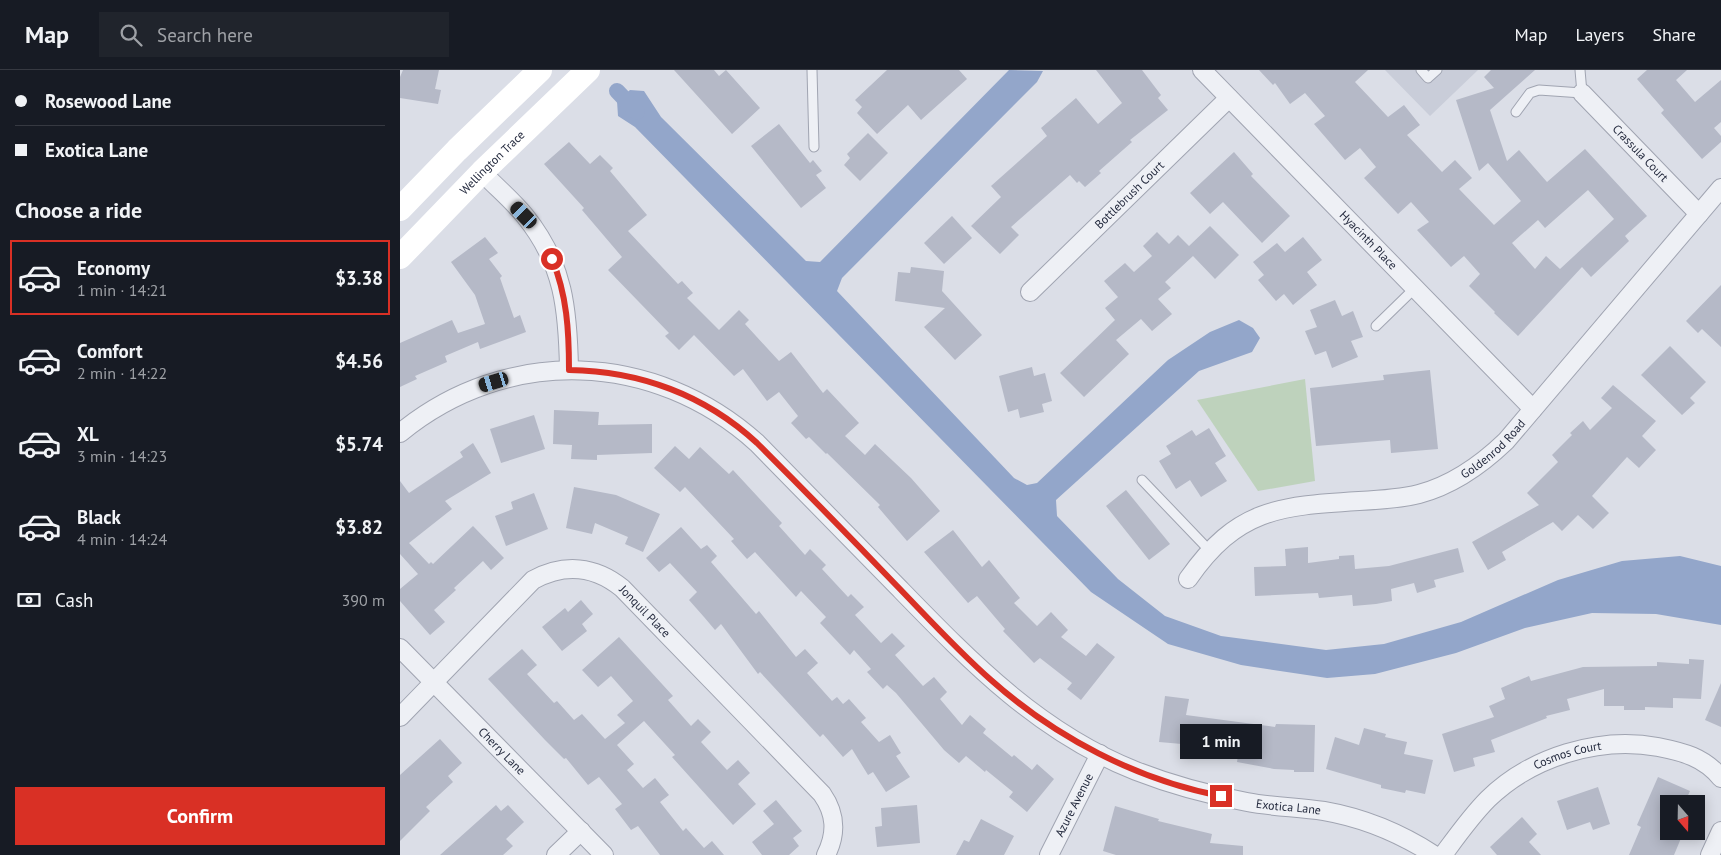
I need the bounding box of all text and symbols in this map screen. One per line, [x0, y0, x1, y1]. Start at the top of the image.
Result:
search box [99, 12, 449, 57]
text: Map [25, 19, 69, 50]
icon: search [117, 21, 145, 49]
text: Search here [157, 23, 253, 47]
text: Map [1515, 23, 1547, 46]
text: Layers [1575, 23, 1624, 46]
text: Share [1652, 23, 1696, 46]
text: Rosewood Lane [45, 89, 171, 113]
street label: Crassula Court [1610, 121, 1672, 185]
street label: Wellington Trace [456, 127, 528, 198]
text: Exotica Lane [45, 138, 148, 162]
street label: Bottlebrush Court [1091, 157, 1167, 232]
text: Choose a ride [15, 196, 142, 224]
car [508, 199, 539, 231]
street label: Hyacinth Place [1337, 207, 1401, 272]
route start [541, 248, 563, 270]
icon: car [17, 255, 62, 300]
text: Economy [77, 256, 150, 280]
text: $3.38 [335, 266, 383, 290]
text: 1 min · 14:21 [77, 280, 167, 300]
icon: car [17, 338, 62, 383]
text: Comfort [77, 339, 143, 363]
text: $4.56 [335, 349, 383, 373]
text: 2 min · 14:22 [77, 363, 167, 383]
car [477, 370, 510, 394]
street label: Goldenrod Road [1458, 416, 1528, 481]
icon: car [17, 421, 62, 466]
text: XL [77, 422, 99, 446]
text: $5.74 [335, 432, 383, 456]
text: 3 min · 14:23 [77, 446, 167, 466]
icon: car [17, 504, 62, 549]
text: Black [77, 505, 121, 529]
text: $3.82 [335, 515, 383, 539]
text: 4 min · 14:24 [77, 529, 167, 549]
street label: Jonquil Place [616, 581, 674, 640]
icon: cash [15, 586, 43, 614]
text: Cash [55, 588, 93, 612]
text: 390 m [342, 590, 385, 610]
street label: Cherry Lane [475, 724, 529, 778]
callout: 1 min [1180, 724, 1262, 758]
text: 1 min [1201, 731, 1241, 751]
street label: Cosmos Court [1531, 738, 1602, 773]
street label: Azure Avenue [1052, 771, 1096, 839]
route end [1210, 785, 1232, 807]
button: Confirm [15, 787, 385, 845]
north arrow [1660, 795, 1705, 840]
map controls [1660, 795, 1705, 840]
street label: Exotica Lane [1255, 796, 1322, 817]

